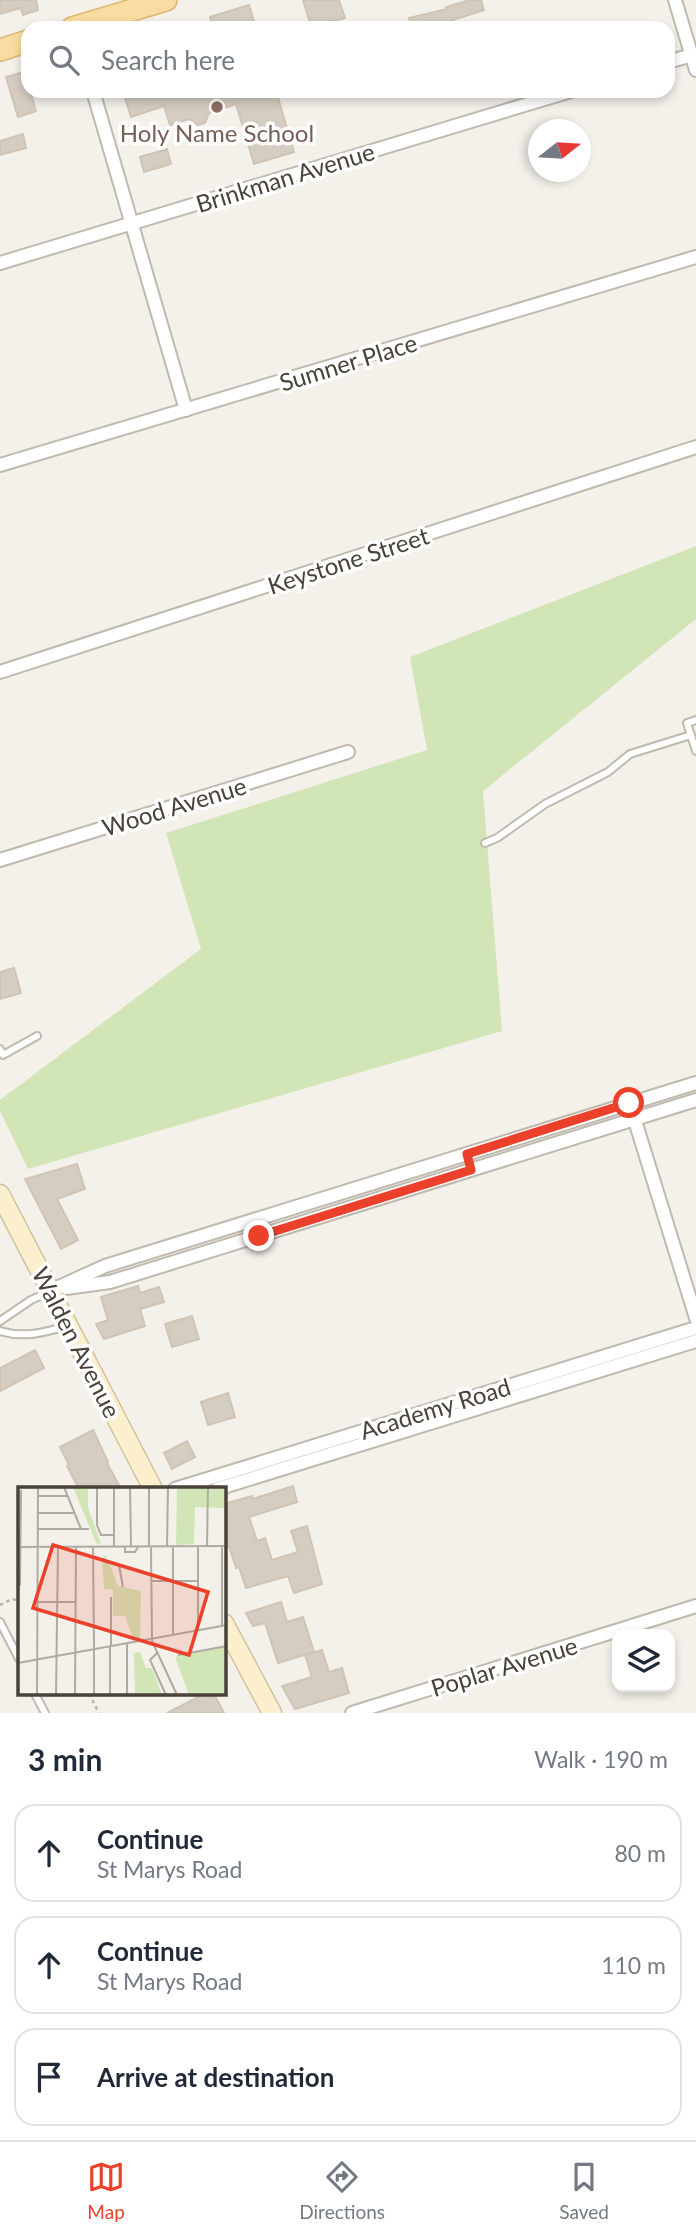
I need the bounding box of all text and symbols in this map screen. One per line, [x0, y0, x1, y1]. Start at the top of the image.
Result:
search box [21, 21, 675, 98]
icon: search [45, 41, 83, 79]
text: Search here [101, 44, 235, 76]
marker: Holy Name School [209, 99, 225, 115]
place label: Holy Name School [120, 118, 314, 147]
north arrow [528, 119, 591, 182]
street label: Brinkman Avenue [192, 136, 378, 218]
street label: Sumner Place [276, 327, 420, 397]
street label: Keystone Street [264, 520, 432, 600]
street label: Wood Avenue [99, 770, 249, 842]
route start [613, 1087, 644, 1118]
route end [243, 1220, 274, 1251]
street label: Walden Avenue [27, 1262, 127, 1422]
street label: Academy Road [356, 1371, 514, 1445]
inset map [18, 1487, 226, 1696]
map controls [612, 1629, 675, 1692]
button: layers [612, 1629, 675, 1692]
street label: Poplar Avenue [427, 1630, 581, 1702]
text: 3 min [28, 1741, 102, 1777]
text: Walk · 190 m [534, 1745, 668, 1773]
text: Continue [97, 1823, 203, 1855]
icon: ahead [30, 1834, 68, 1872]
text: 80 m [615, 1839, 666, 1867]
text: St Marys Road [97, 1855, 242, 1883]
text: Continue [97, 1935, 203, 1967]
icon: ahead [30, 1946, 68, 1984]
text: 110 m [601, 1951, 666, 1979]
text: St Marys Road [97, 1967, 242, 1995]
icon: arrive [30, 2058, 68, 2096]
text: Arrive at destination [97, 2061, 334, 2093]
tab: Map [87, 2158, 125, 2223]
tab: Directions [299, 2158, 385, 2223]
tab: Saved [559, 2158, 609, 2223]

